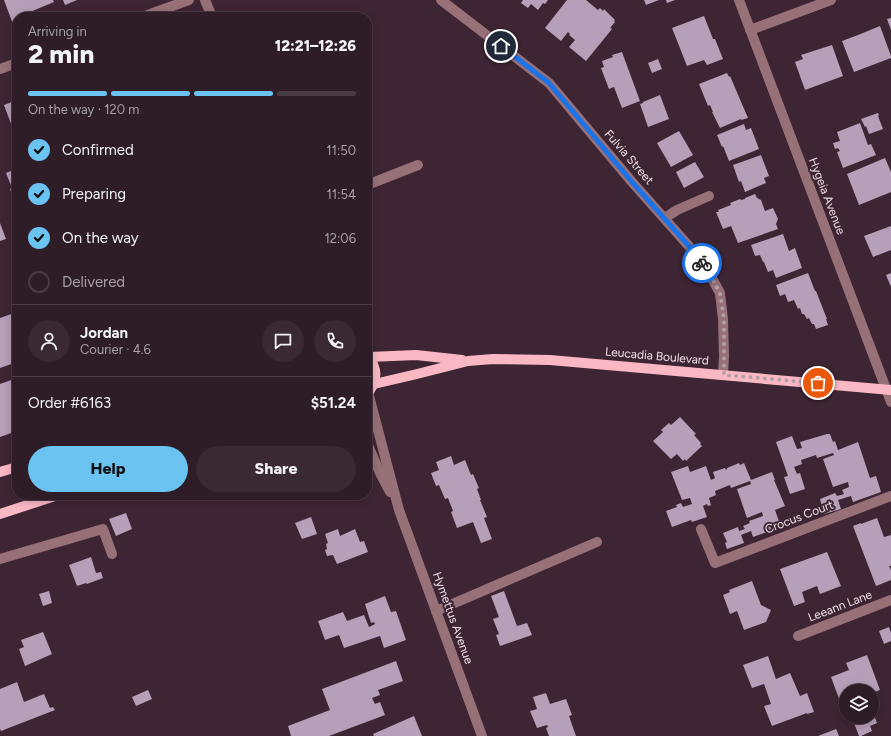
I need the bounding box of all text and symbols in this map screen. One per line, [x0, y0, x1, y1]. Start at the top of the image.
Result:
text: Arriving in [28, 24, 87, 39]
pin [484, 29, 518, 63]
icon: home [490, 35, 512, 57]
text: 12:21–12:26 [275, 37, 356, 55]
text: 2 min [28, 38, 94, 70]
text: On the way · 120 m [28, 102, 139, 117]
street label: Fulvia Street [602, 127, 657, 187]
icon: check [28, 139, 50, 161]
text: Confirmed [62, 141, 134, 159]
text: 11:50 [326, 143, 356, 158]
street label: Hygeia Avenue [806, 156, 848, 237]
icon: check [28, 183, 50, 205]
text: Preparing [62, 185, 126, 203]
text: 11:54 [326, 187, 356, 202]
icon: check [28, 227, 50, 249]
text: On the way [62, 229, 139, 247]
text: 12:06 [324, 231, 356, 246]
courier [682, 243, 722, 283]
icon: bike [691, 252, 713, 274]
text: Delivered [62, 273, 125, 291]
button: person [28, 320, 70, 362]
button: chat [262, 320, 304, 362]
button: phone [314, 320, 356, 362]
text: Jordan [80, 324, 128, 342]
text: Courier · 4.6 [80, 342, 151, 357]
street label: Leucadia Boulevard [604, 344, 710, 368]
pin [801, 366, 835, 400]
icon: bag [807, 372, 829, 394]
text: Order #6163 [28, 394, 111, 412]
text: $51.24 [311, 394, 356, 412]
button: Help [28, 446, 188, 492]
button: Share [196, 446, 356, 492]
street label: Crocus Court [763, 497, 836, 536]
street label: Hymettus Avenue [430, 570, 476, 666]
street label: Leeann Lane [806, 587, 874, 625]
map controls [839, 684, 879, 724]
button: layers [839, 684, 879, 724]

